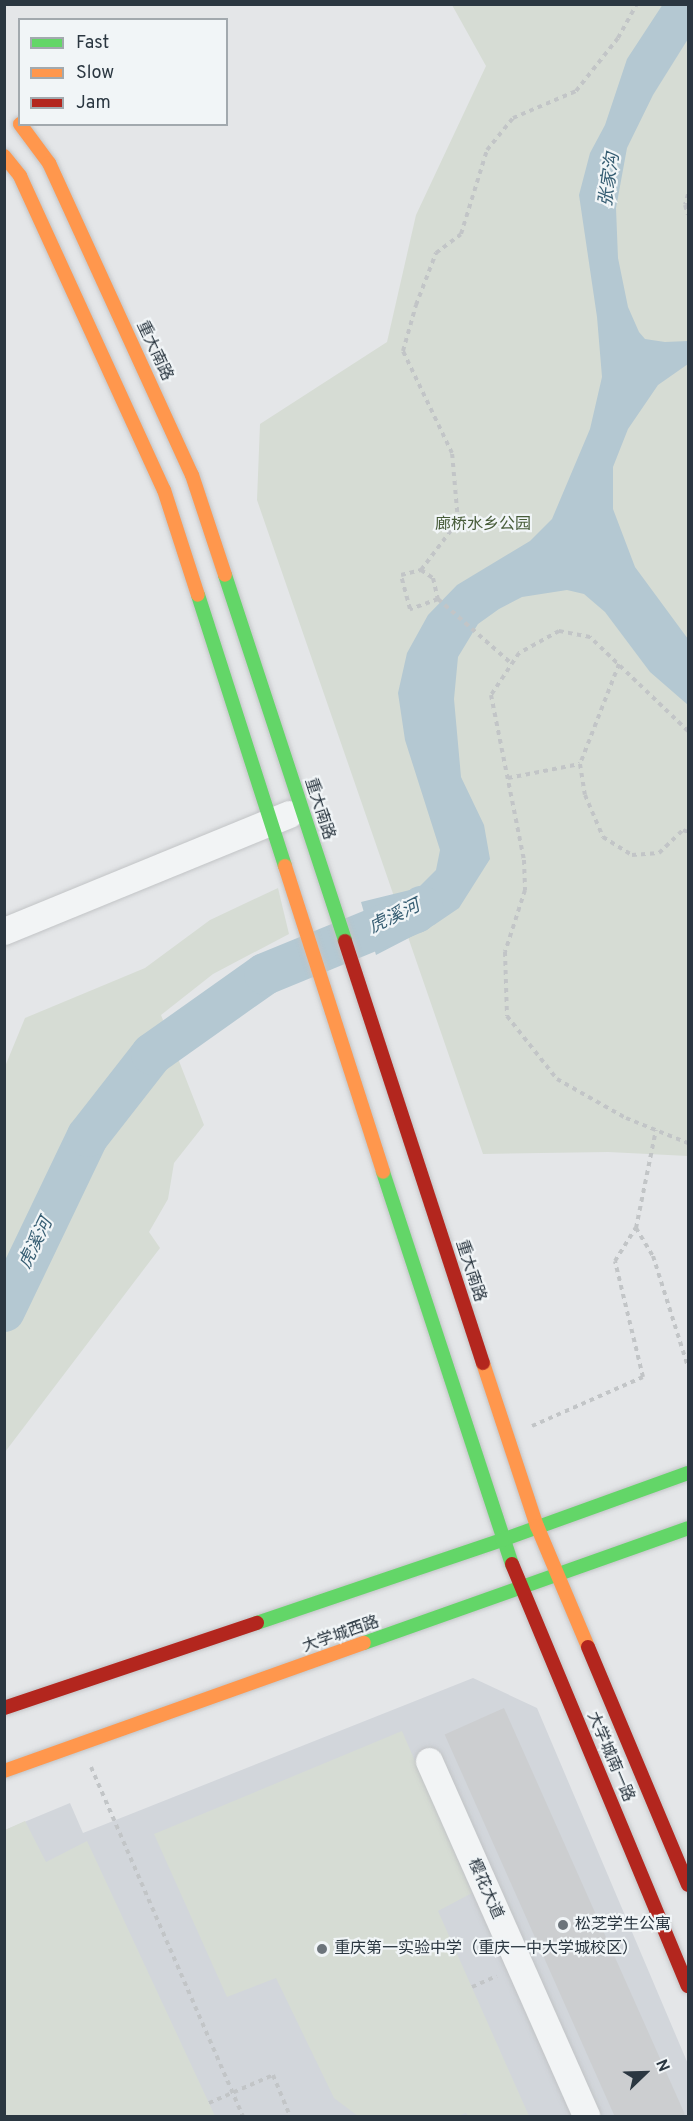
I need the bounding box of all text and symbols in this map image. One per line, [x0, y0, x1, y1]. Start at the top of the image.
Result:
legend [18, 18, 228, 126]
text: Fast [76, 32, 109, 55]
text: Slow [76, 62, 114, 85]
text: Jam [76, 92, 111, 115]
water label: 张家沟 [597, 152, 625, 208]
street label: 重大南路 [132, 318, 176, 384]
park label: 廊桥水乡公园 [435, 515, 531, 535]
street label: 重大南路 [300, 776, 338, 842]
water label: 虎溪河 [366, 896, 424, 940]
water label: 虎溪河 [15, 1215, 59, 1273]
street label: 重大南路 [451, 1238, 489, 1304]
street label: 大学城西路 [300, 1613, 382, 1657]
street label: 大学城南一路 [582, 1709, 638, 1805]
street label: 樱花大道 [463, 1856, 507, 1922]
place label: 松芝学生公寓 [575, 1915, 671, 1935]
marker: 松芝学生公寓 [556, 1918, 570, 1932]
place label: 重庆第一实验中学（重庆一中大学城校区） [334, 1939, 638, 1959]
marker: 重庆第一实验中学（重庆一中大学城校区） [315, 1942, 329, 1956]
north arrow [615, 2043, 675, 2103]
text: N [650, 2057, 673, 2075]

